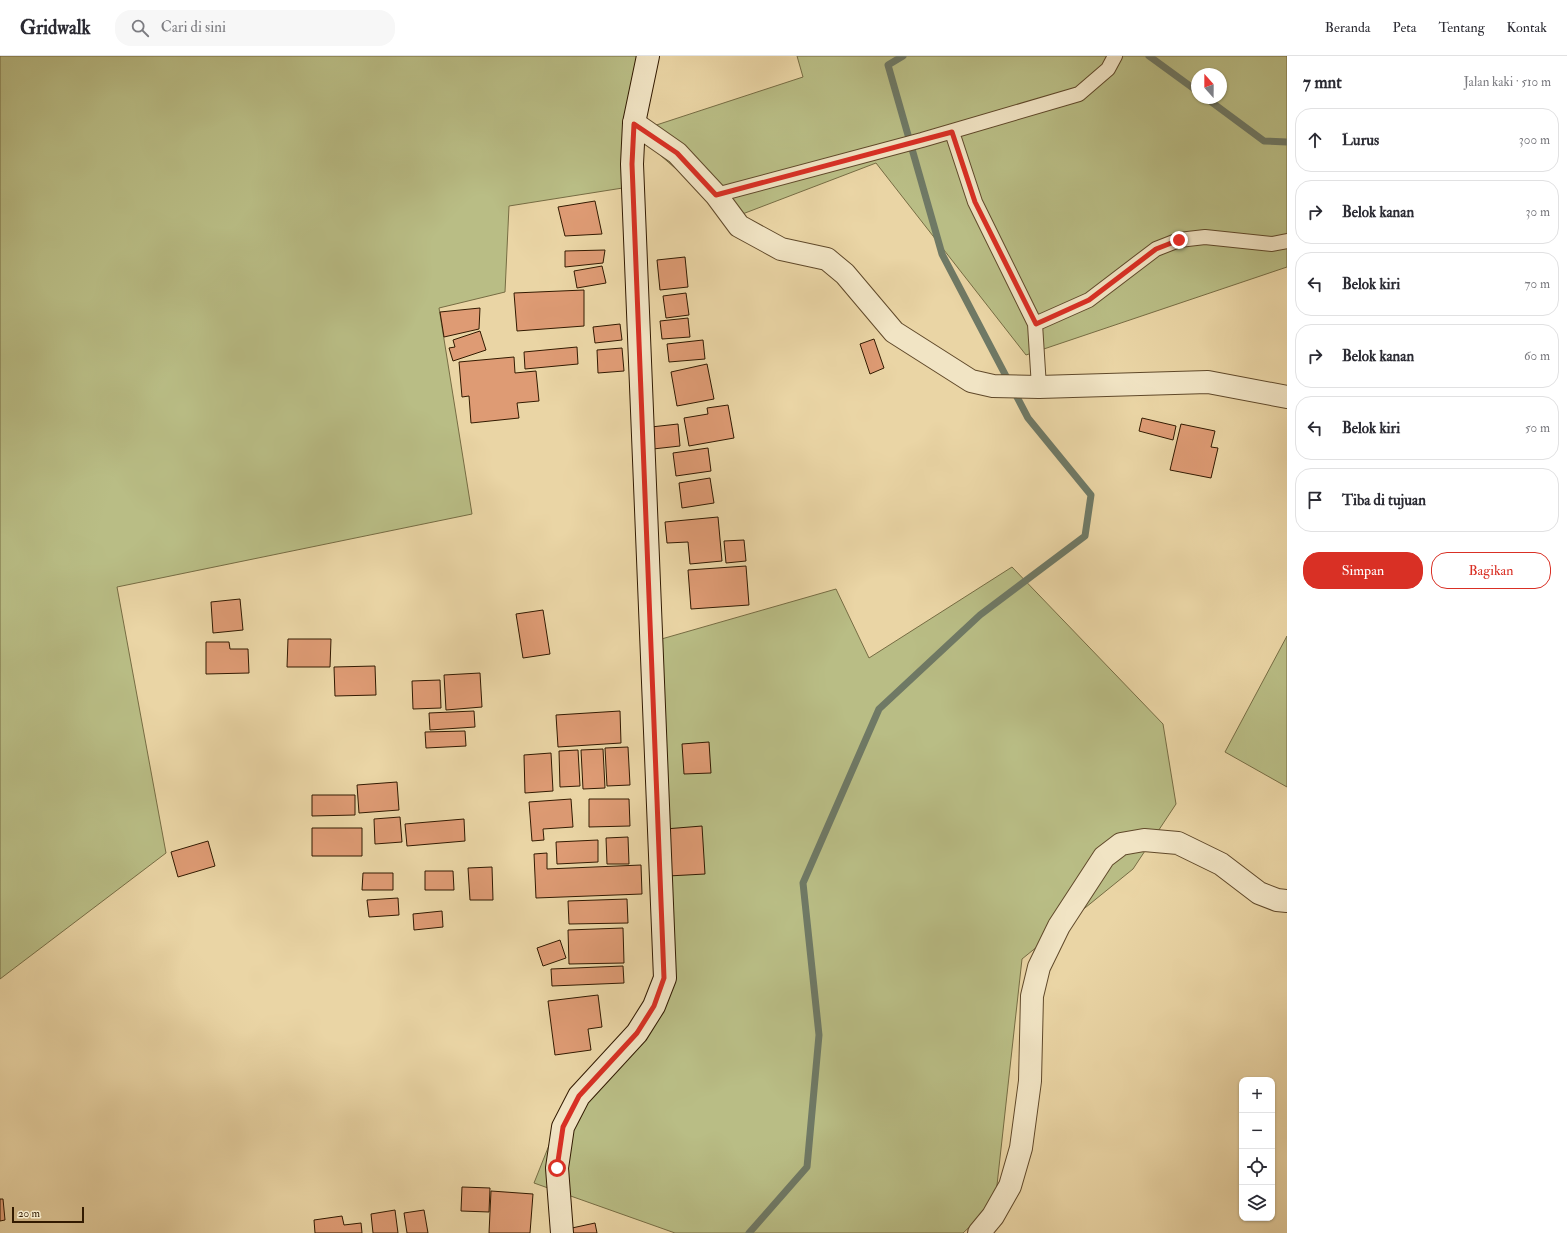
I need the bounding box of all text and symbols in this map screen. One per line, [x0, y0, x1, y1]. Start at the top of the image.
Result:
search box [115, 10, 395, 46]
text: Gridwalk [20, 16, 91, 40]
icon: search [129, 17, 151, 39]
text: Cari di sini [161, 18, 226, 37]
text: Beranda [1325, 19, 1371, 36]
text: Peta [1393, 19, 1417, 36]
text: Tentang [1439, 19, 1485, 36]
text: Kontak [1507, 19, 1547, 36]
north arrow [1191, 68, 1227, 104]
text: 7 mnt [1303, 72, 1342, 93]
text: Jalan kaki · 510 m [1464, 74, 1551, 90]
icon: ahead [1304, 129, 1326, 151]
text: Lurus [1342, 131, 1379, 150]
text: 300 m [1519, 132, 1550, 148]
icon: right [1304, 201, 1326, 223]
text: Belok kanan [1342, 203, 1414, 222]
text: 30 m [1526, 204, 1550, 220]
route end [1170, 231, 1188, 249]
icon: left [1304, 273, 1326, 295]
text: Belok kiri [1342, 275, 1400, 294]
text: 70 m [1525, 276, 1550, 292]
icon: right [1304, 345, 1326, 367]
text: Belok kanan [1342, 347, 1414, 366]
text: 60 m [1524, 348, 1550, 364]
icon: left [1304, 417, 1326, 439]
text: Belok kiri [1342, 419, 1400, 438]
text: 50 m [1525, 420, 1550, 436]
icon: arrive [1304, 489, 1326, 511]
text: Tiba di tujuan [1342, 491, 1426, 510]
button: Simpan [1303, 552, 1423, 589]
button: Bagikan [1431, 552, 1551, 589]
map controls [1239, 1077, 1275, 1221]
button: + [1239, 1077, 1275, 1113]
button: − [1239, 1113, 1275, 1149]
button: locate [1239, 1149, 1275, 1185]
route start [548, 1159, 566, 1177]
button: layers [1239, 1185, 1275, 1221]
scale bar [12, 1205, 84, 1224]
text: 20 m [18, 1207, 40, 1220]

